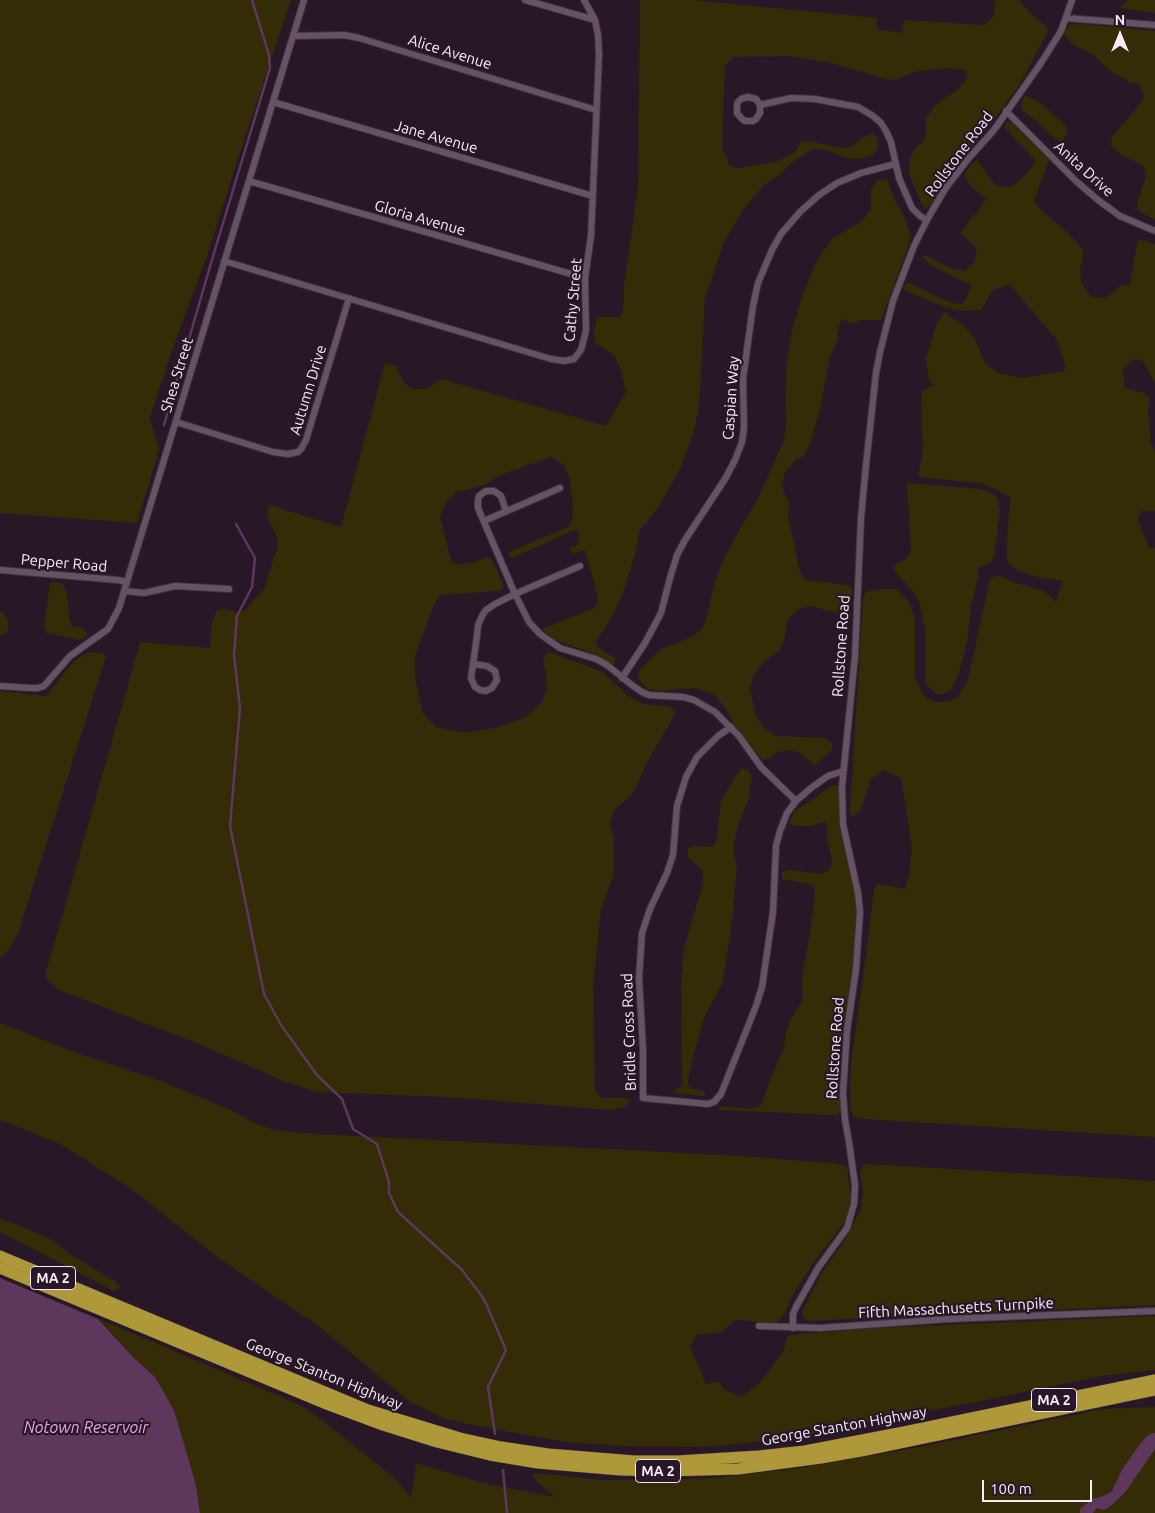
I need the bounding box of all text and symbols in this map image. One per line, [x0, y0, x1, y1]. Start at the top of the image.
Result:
north arrow [1095, 10, 1145, 60]
text: N [1115, 12, 1125, 28]
street label: Alice Avenue [406, 31, 494, 73]
street label: Rollstone Road [921, 108, 997, 200]
street label: Jane Avenue [392, 117, 480, 157]
street label: Anita Drive [1050, 137, 1118, 201]
street label: Gloria Avenue [373, 196, 467, 240]
street label: Cathy Street [560, 257, 586, 343]
street label: Shea Street [157, 335, 197, 415]
street label: Autumn Drive [286, 343, 330, 437]
street label: Caspian Way [719, 355, 743, 441]
street label: Pepper Road [20, 550, 108, 576]
street label: Rollstone Road [828, 595, 854, 697]
street label: Bridle Cross Road [618, 973, 640, 1091]
street label: Rollstone Road [822, 997, 848, 1099]
road number: MA 2 [30, 1266, 76, 1290]
street label: Fifth Massachusetts Turnpike [858, 1294, 1054, 1322]
street label: George Stanton Highway [243, 1334, 405, 1414]
road number: MA 2 [1032, 1388, 1076, 1412]
street label: George Stanton Highway [760, 1403, 928, 1449]
water label: Notown Reservoir [24, 1418, 148, 1438]
road number: MA 2 [636, 1460, 680, 1482]
scale bar [985, 1470, 1095, 1502]
text: 100 m [990, 1480, 1032, 1497]

